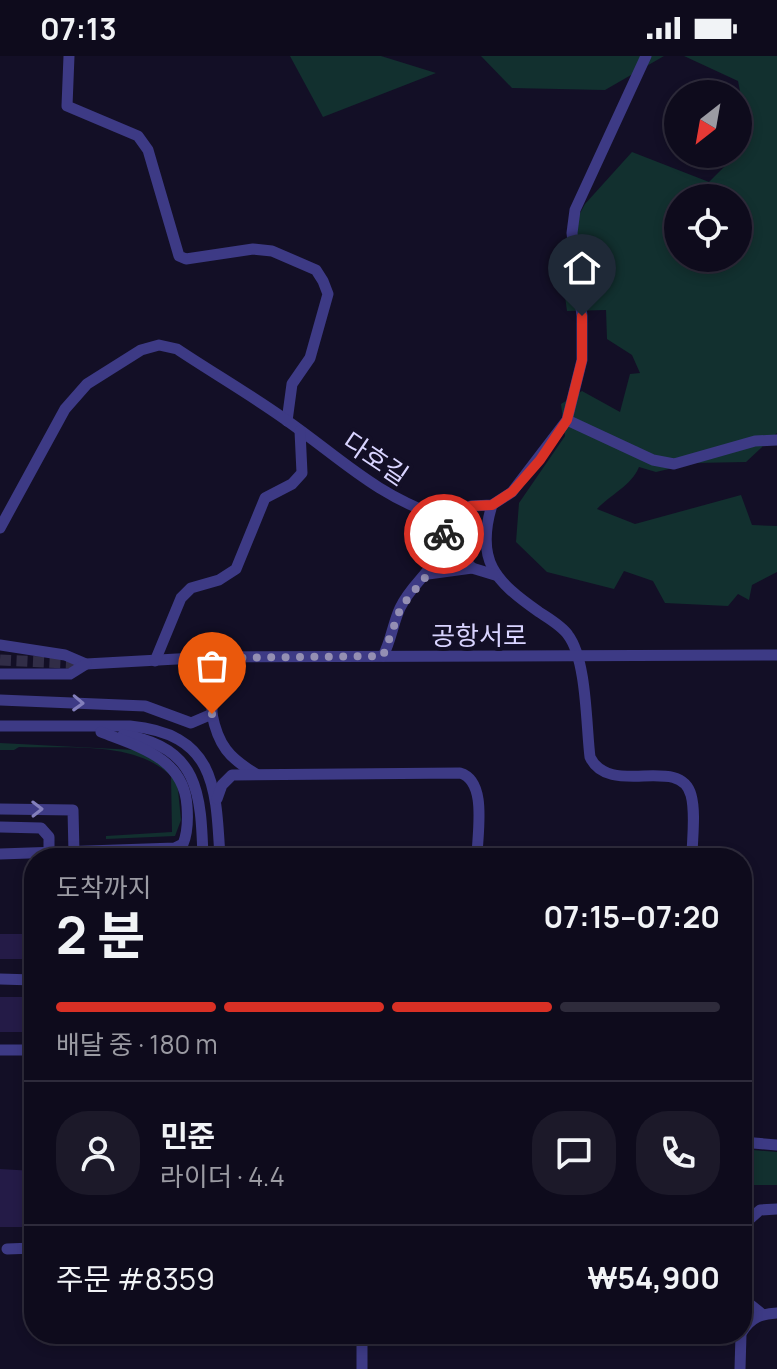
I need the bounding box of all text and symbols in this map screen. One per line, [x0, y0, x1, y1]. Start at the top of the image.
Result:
text: 07:13 [40, 8, 117, 49]
north arrow [664, 80, 752, 168]
map controls [664, 80, 752, 272]
button: locate [664, 184, 752, 272]
pin [548, 234, 616, 316]
icon: home [560, 246, 604, 290]
street label: 다호길 [336, 423, 416, 493]
courier [404, 494, 484, 574]
icon: bike [422, 512, 466, 556]
street label: 공항서로 [431, 617, 527, 653]
pin [178, 632, 246, 714]
icon: bag [190, 644, 234, 688]
one-way arrow [72, 694, 85, 711]
one-way arrow [31, 800, 44, 818]
text: 도착까지 [56, 869, 152, 905]
text: 07:15–07:20 [543, 896, 720, 937]
text: 2 분 [56, 899, 145, 970]
text: 배달 중 · 180 m [56, 1026, 218, 1062]
button: person [56, 1111, 140, 1195]
button: chat [532, 1111, 616, 1195]
button: phone [636, 1111, 720, 1195]
text: 민준 [160, 1115, 215, 1156]
text: 라이더 · 4.4 [160, 1158, 285, 1194]
text: ₩54,900 [587, 1257, 720, 1298]
text: 주문 #8359 [56, 1258, 215, 1299]

